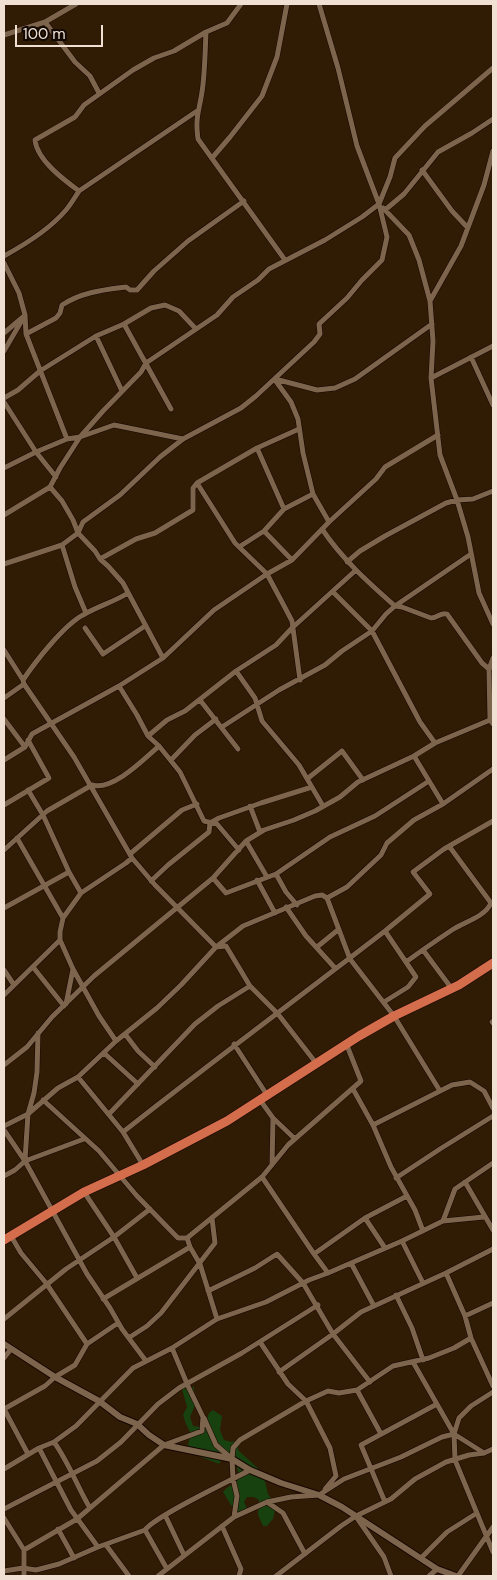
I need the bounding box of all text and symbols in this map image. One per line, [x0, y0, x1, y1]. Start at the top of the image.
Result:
scale bar [18, 15, 105, 47]
text: 100 m [23, 24, 66, 44]

